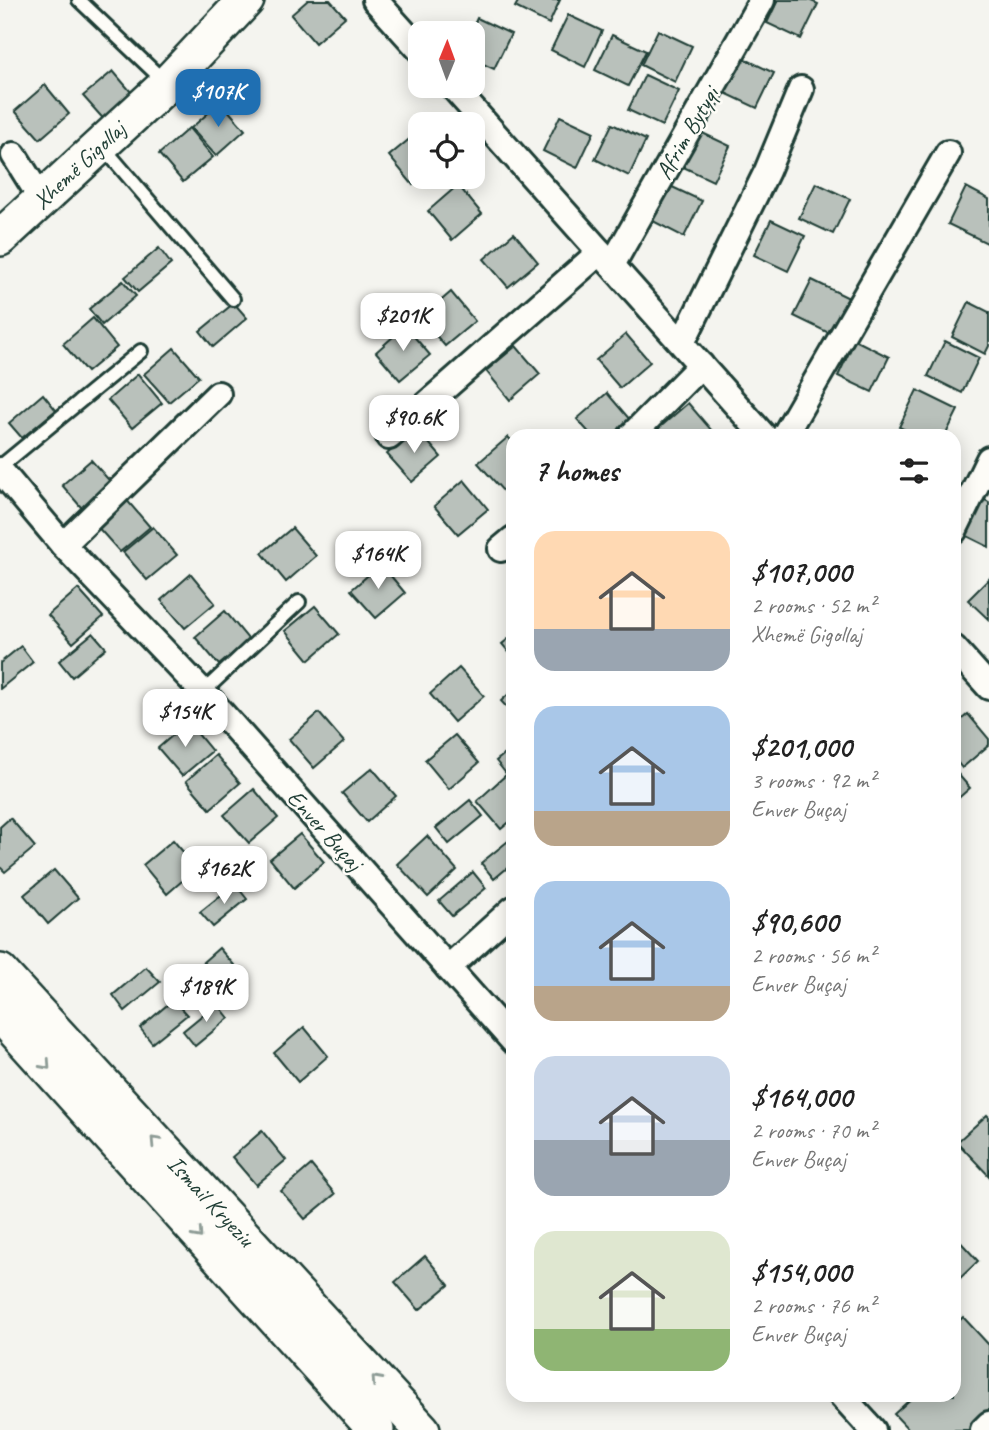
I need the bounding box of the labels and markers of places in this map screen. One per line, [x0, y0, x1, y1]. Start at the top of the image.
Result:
pin: $107K [169, 69, 267, 129]
pin: $201K [354, 294, 452, 353]
pin: $90.6K [357, 396, 471, 455]
pin: $164K [329, 532, 427, 591]
pin: $154K [136, 690, 234, 749]
pin: $162K [175, 846, 273, 906]
pin: $189K [157, 964, 255, 1024]

